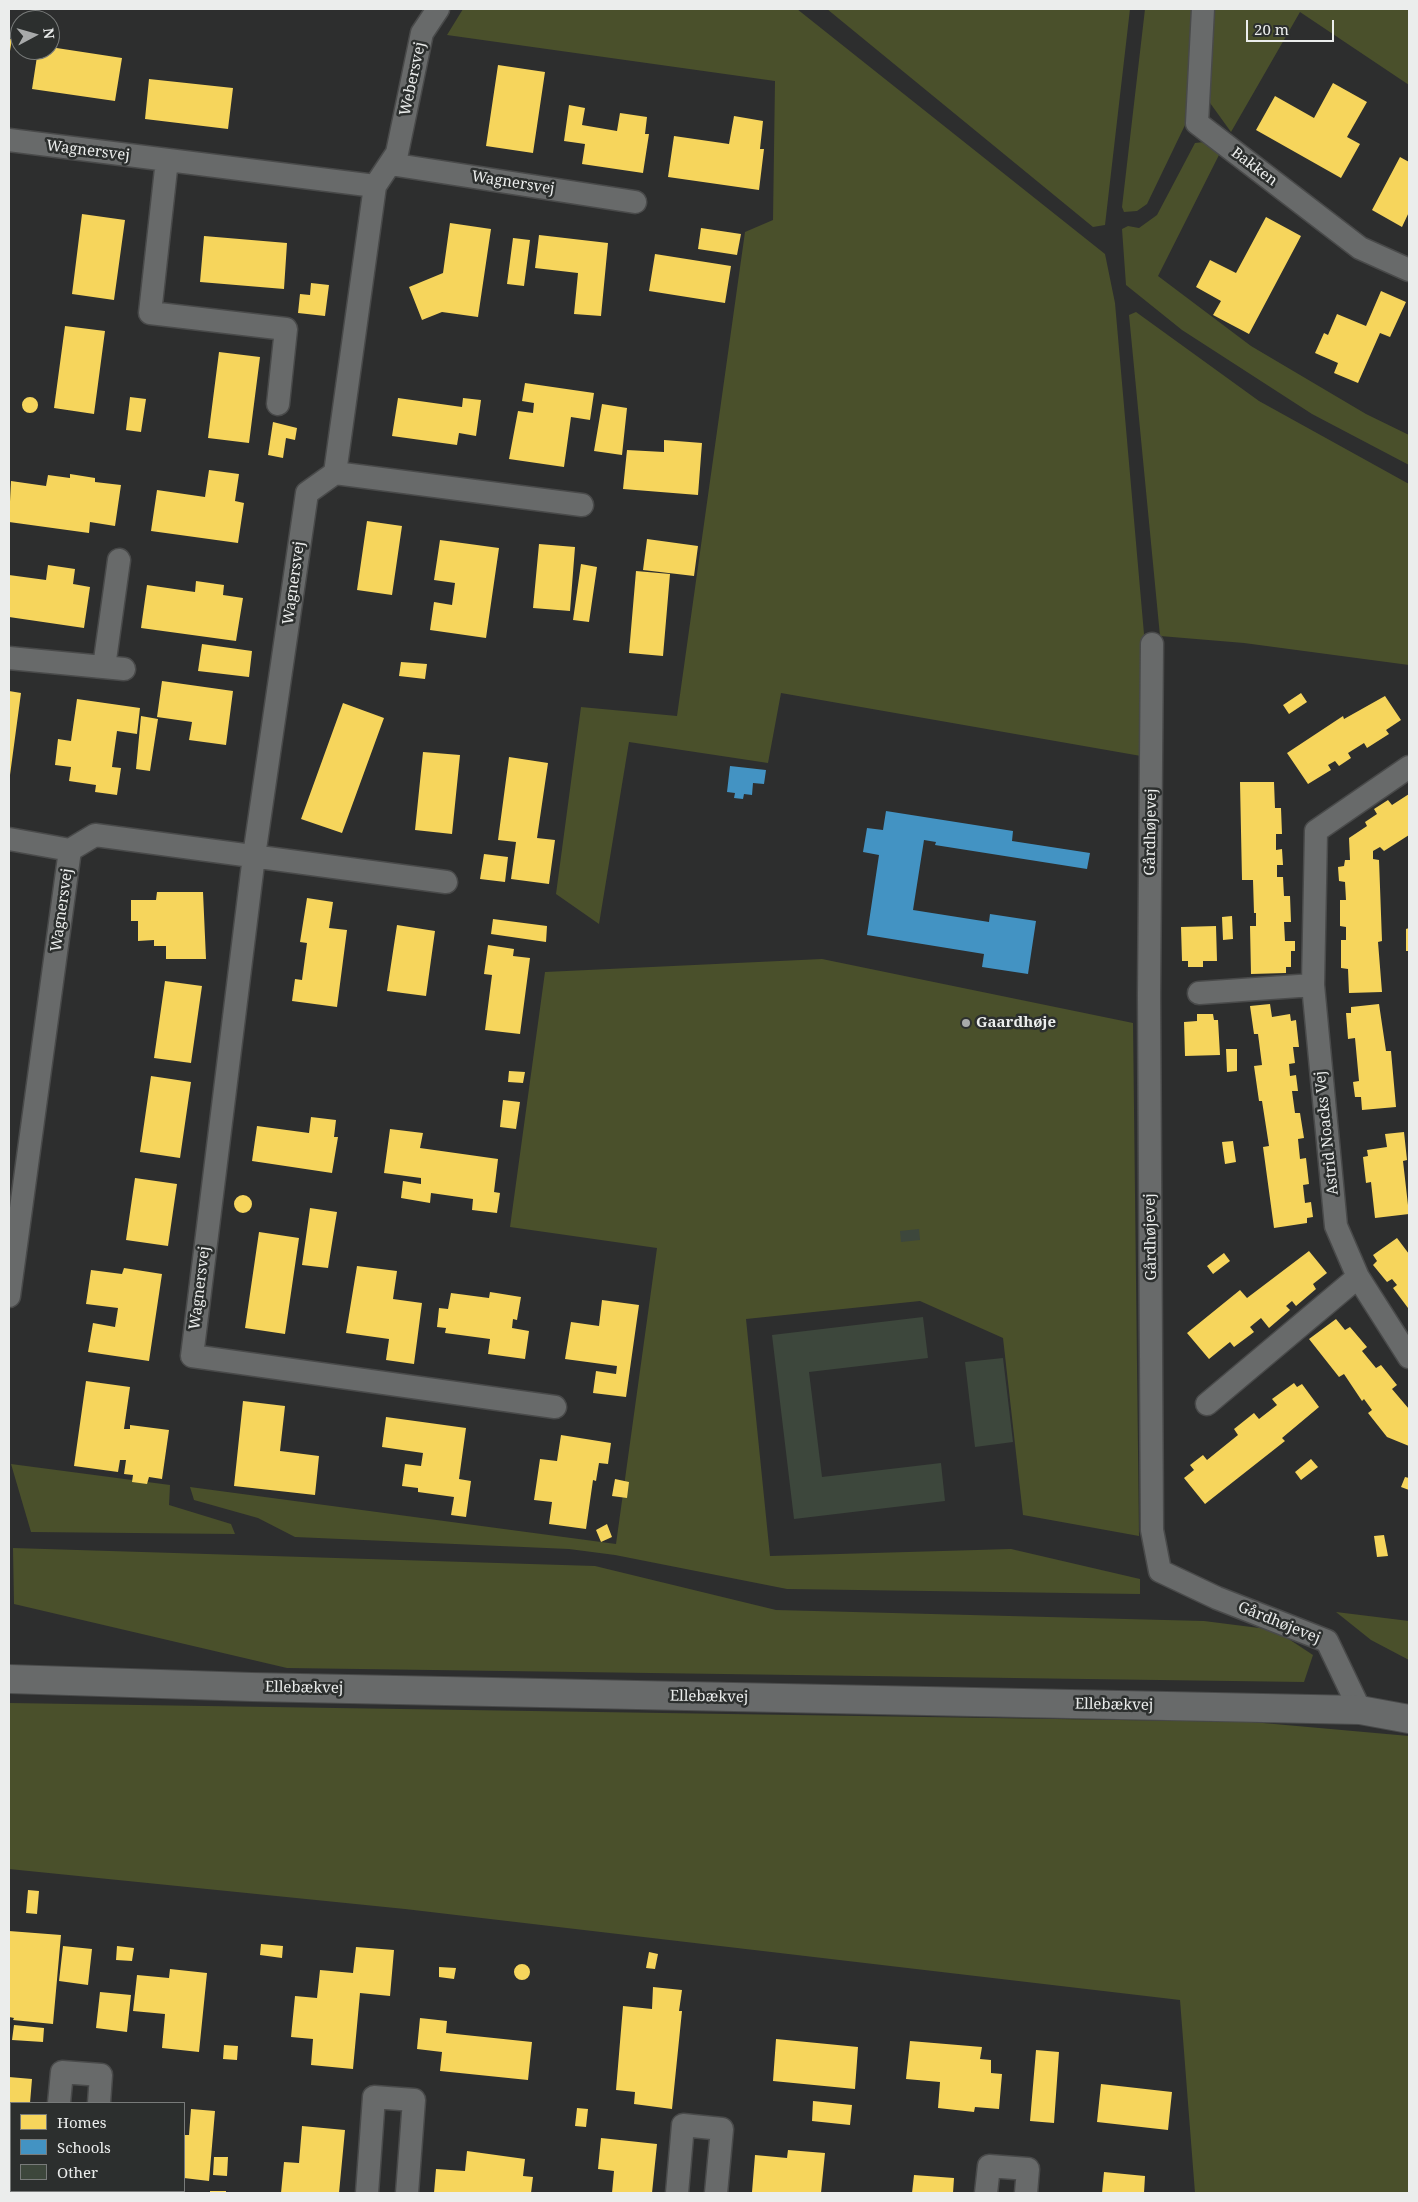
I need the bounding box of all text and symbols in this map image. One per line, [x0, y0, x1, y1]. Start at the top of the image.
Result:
north arrow [10, 10, 60, 60]
scale bar [1248, 10, 1336, 42]
text: 20 m [1254, 19, 1289, 39]
text: N [39, 27, 59, 40]
street label: Webersvej [396, 40, 430, 118]
street label: Wagnersvej [45, 137, 131, 165]
street label: Bakken [1227, 144, 1281, 190]
street label: Wagnersvej [470, 168, 556, 198]
street label: Wagnersvej [279, 540, 309, 626]
street label: Gårdhøjevej [1141, 788, 1161, 876]
street label: Wagnersvej [47, 867, 77, 953]
place label: Gaardhøje [976, 1014, 1056, 1032]
marker: Gaardhøje [960, 1017, 972, 1029]
street label: Astrid Noacks Vej [1312, 1070, 1342, 1196]
street label: Gårdhøjevej [1141, 1193, 1161, 1281]
street label: Wagnersvej [186, 1245, 214, 1331]
street label: Gårdhøjevej [1235, 1598, 1323, 1648]
street label: Ellebækvej [265, 1678, 343, 1698]
street label: Ellebækvej [670, 1687, 748, 1707]
street label: Ellebækvej [1075, 1695, 1153, 1715]
legend [10, 2102, 185, 2192]
text: Homes [57, 2112, 107, 2132]
text: Schools [57, 2137, 111, 2157]
text: Other [57, 2162, 98, 2182]

